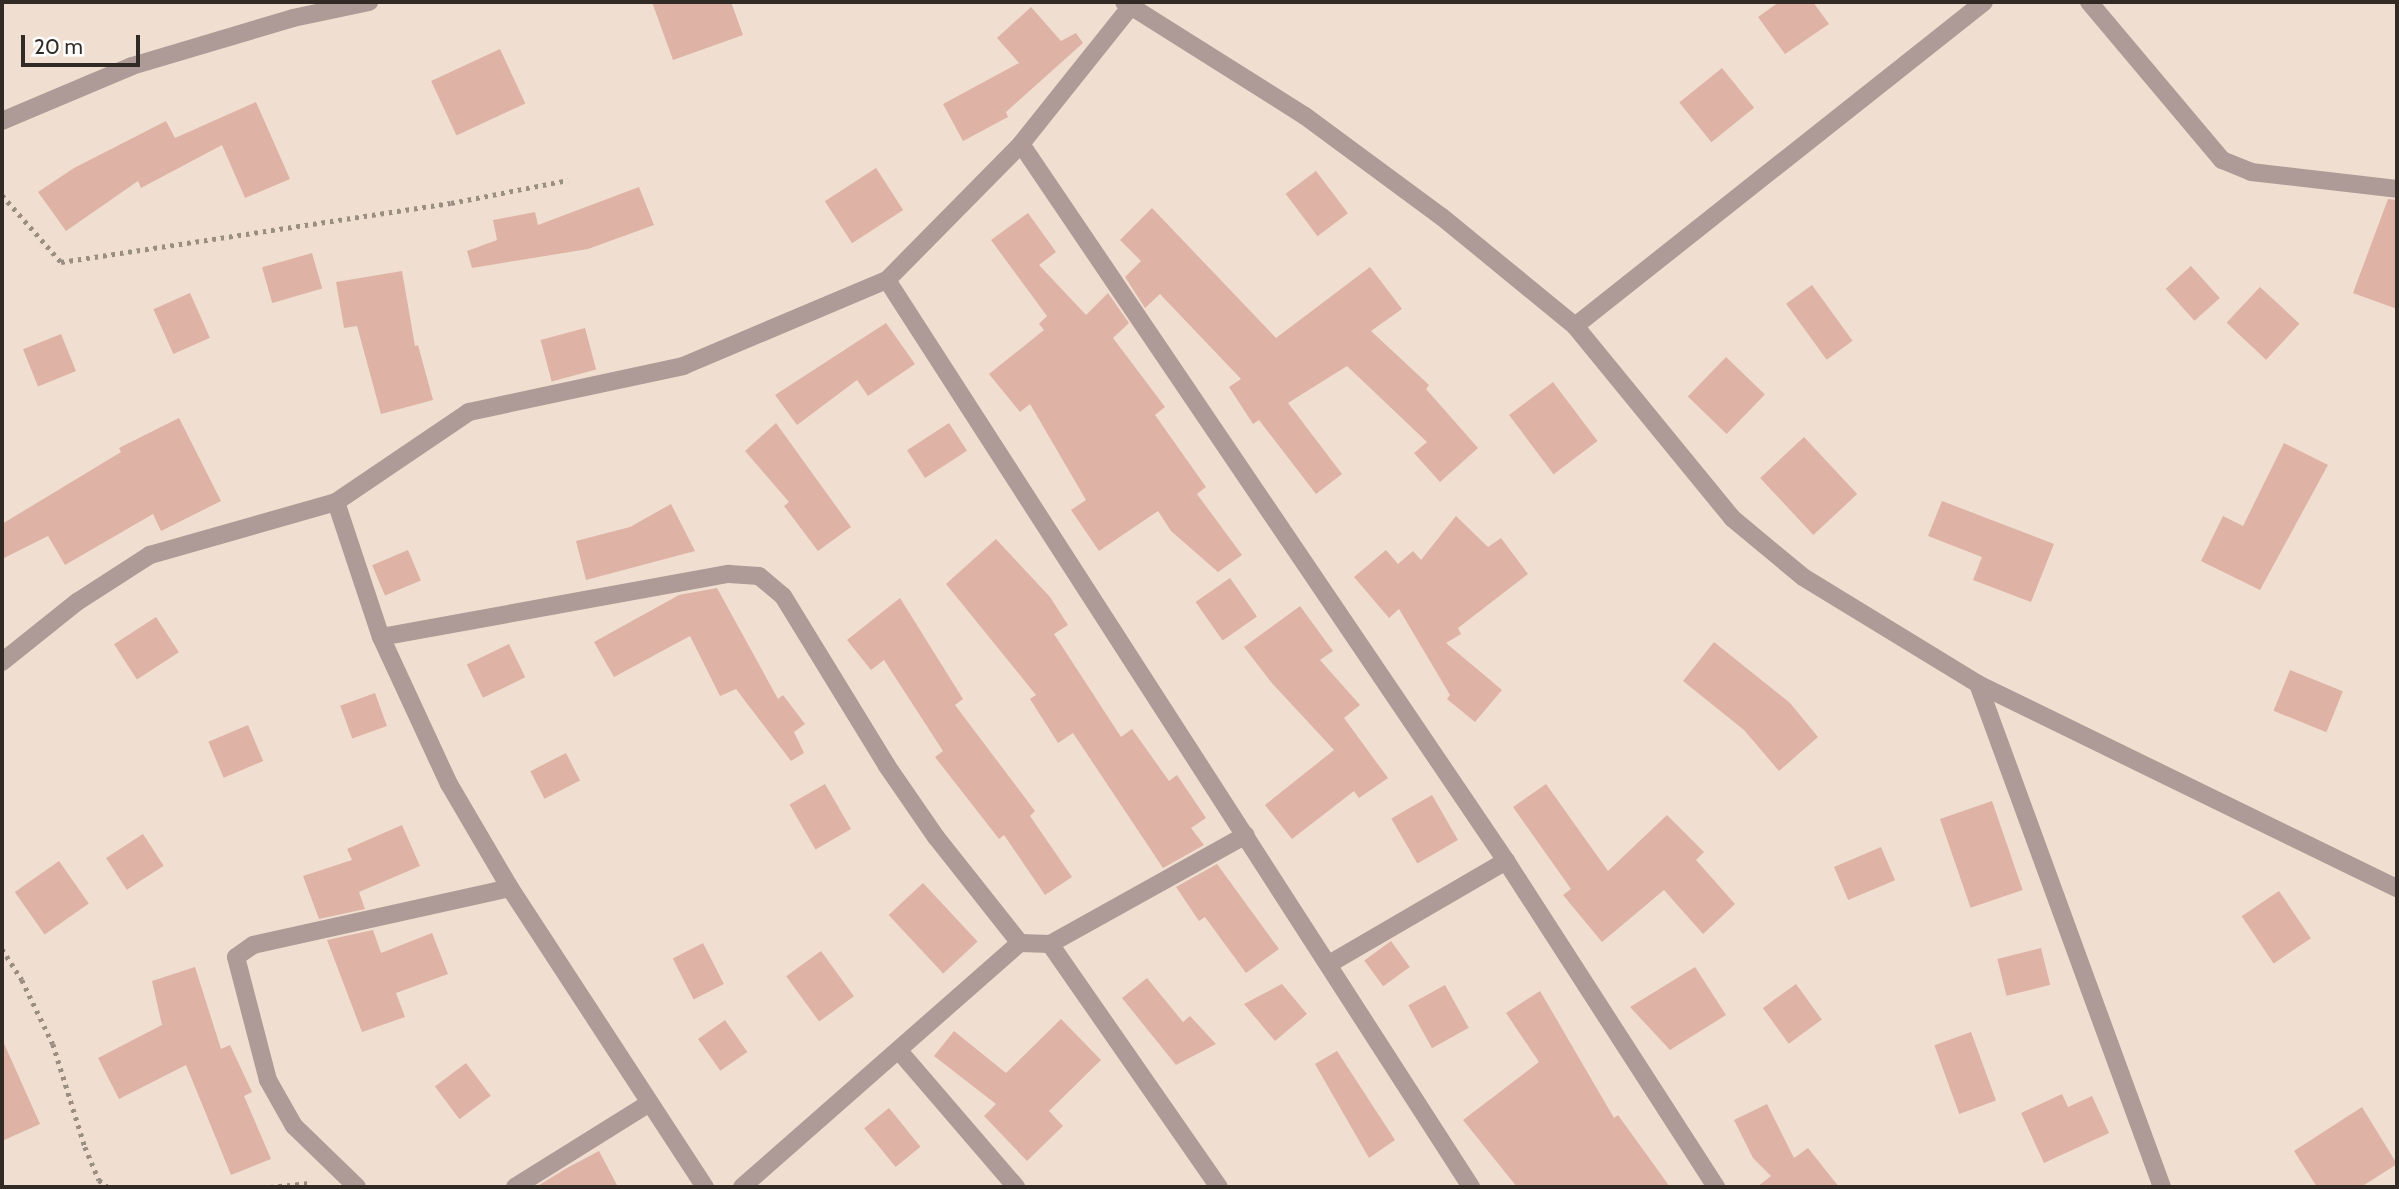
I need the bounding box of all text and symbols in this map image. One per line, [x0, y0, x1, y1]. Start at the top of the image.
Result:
scale bar [24, 21, 144, 65]
text: 20 m [34, 34, 83, 59]

